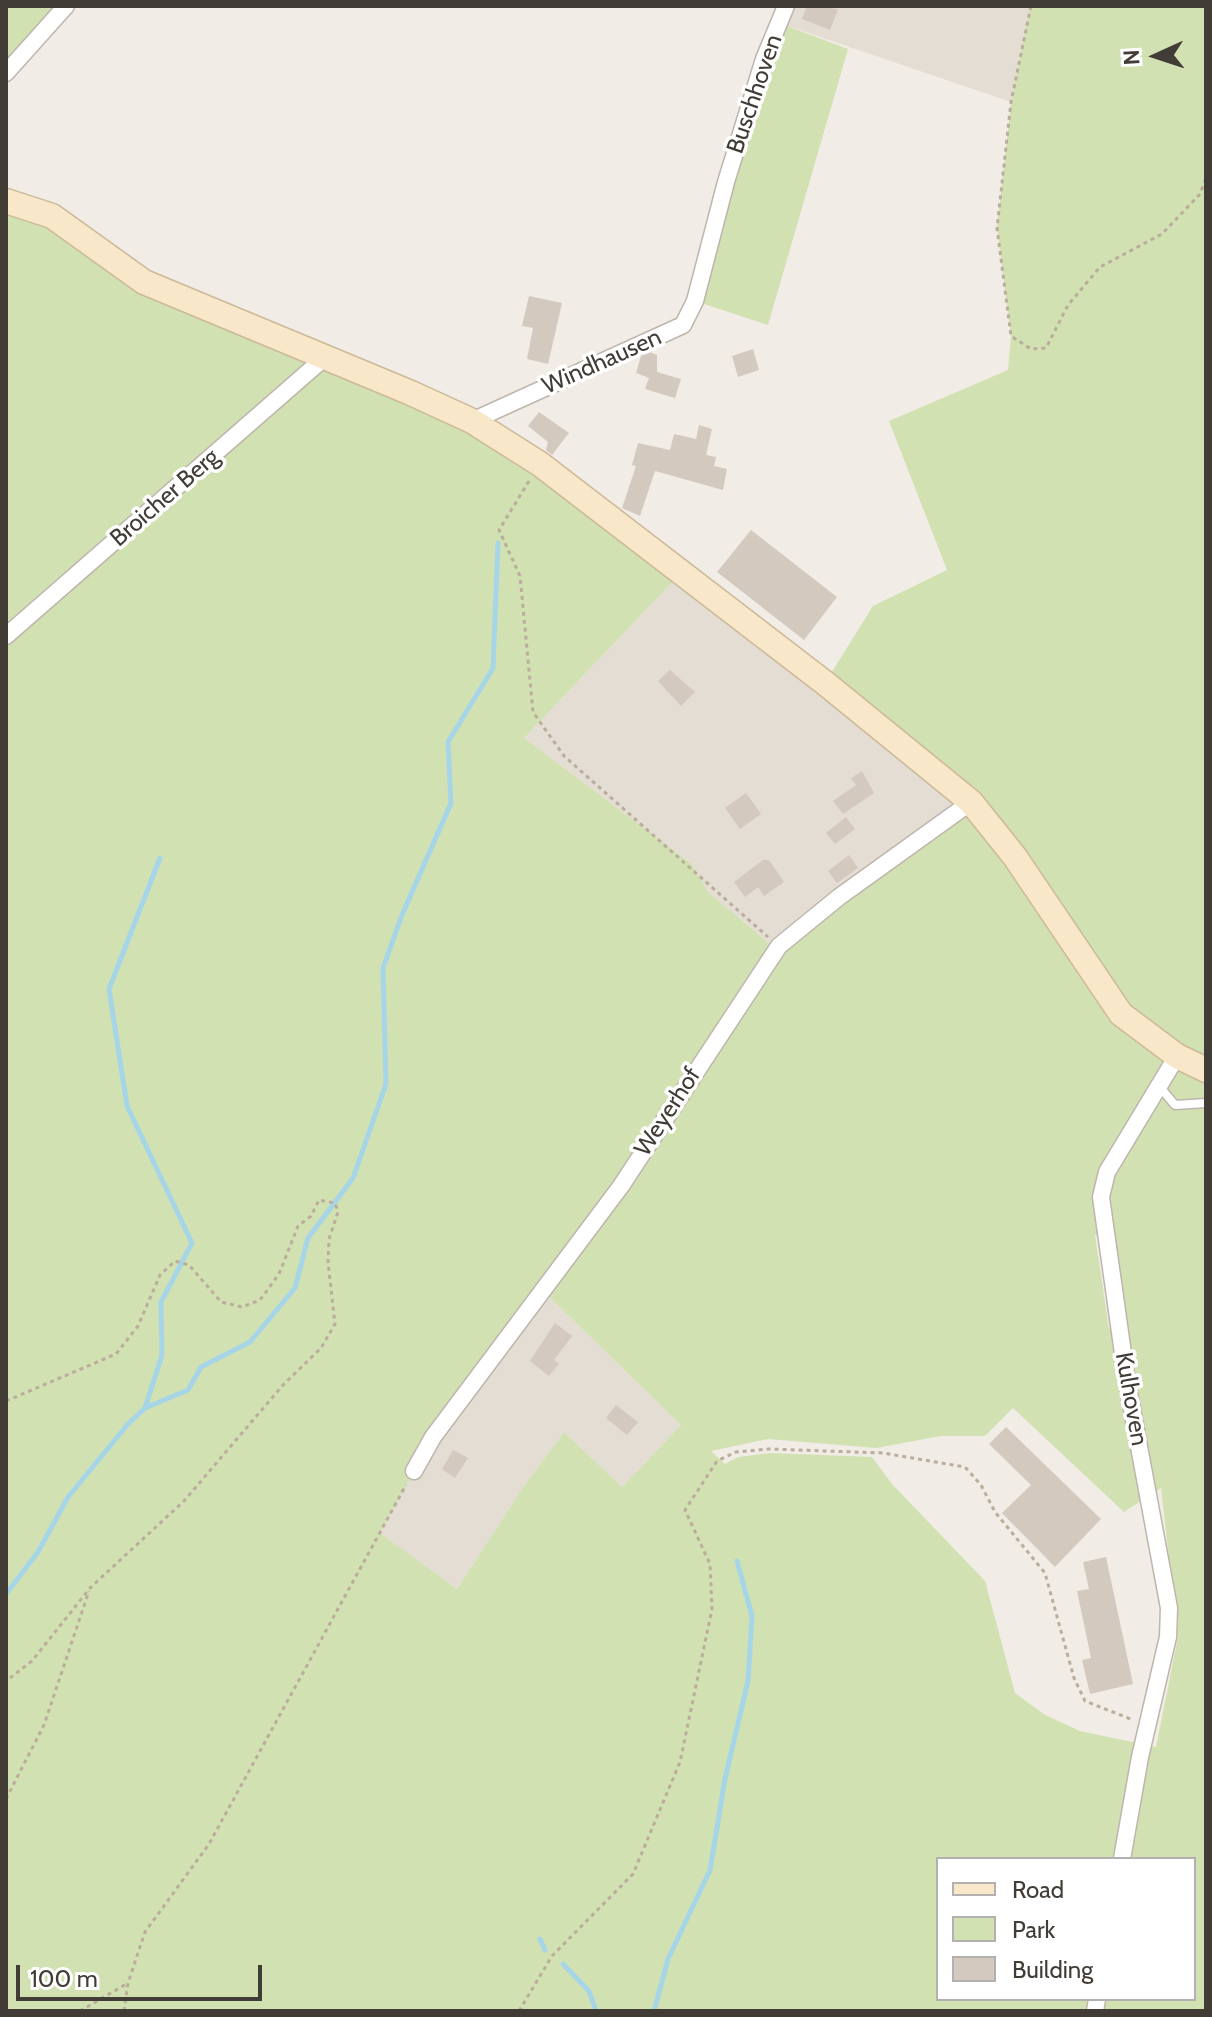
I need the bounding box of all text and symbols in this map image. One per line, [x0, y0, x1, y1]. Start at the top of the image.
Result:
north arrow [1116, 16, 1196, 96]
street label: Buschhoven [721, 31, 789, 157]
text: N [1118, 49, 1145, 66]
street label: Windhausen [538, 323, 666, 401]
street label: Broicher Berg [105, 443, 225, 553]
street label: Weyerhof [629, 1062, 707, 1162]
street label: Kulhoven [1109, 1350, 1153, 1448]
legend [936, 1857, 1196, 2001]
text: Road [1012, 1875, 1064, 1904]
text: Park [1012, 1915, 1055, 1944]
scale bar [20, 1949, 266, 1999]
text: Building [1012, 1955, 1093, 1984]
text: 100 m [30, 1964, 98, 1993]

